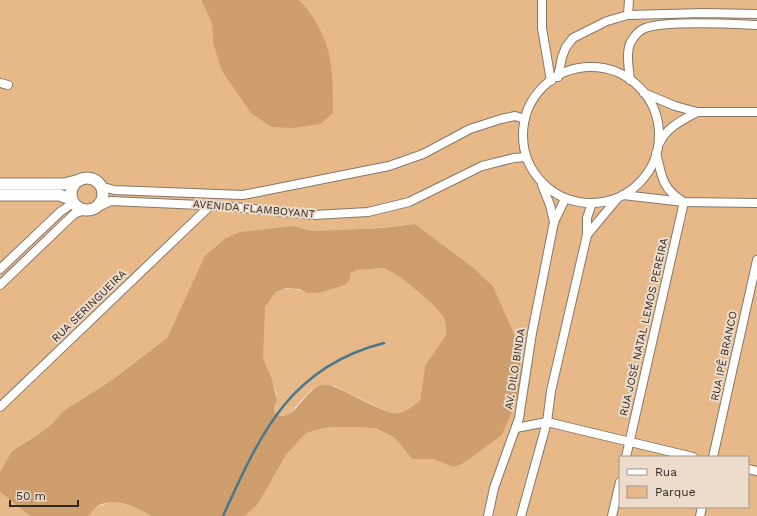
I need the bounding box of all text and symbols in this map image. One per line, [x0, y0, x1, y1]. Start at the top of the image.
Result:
street label: AVENIDA FLAMBOYANT [192, 197, 316, 221]
street label: RUA JOSÉ NATAL LEMOS PEREIRA [616, 236, 671, 417]
street label: RUA SERINGUEIRA [49, 267, 129, 345]
street label: RUA IPÊ BRANCO [707, 310, 740, 402]
street label: AV. DILO BINDA [502, 327, 528, 411]
legend [619, 456, 749, 508]
text: Rua [655, 465, 677, 479]
scale bar [10, 482, 78, 508]
text: Parque [655, 485, 696, 499]
text: 50 m [16, 489, 46, 503]

